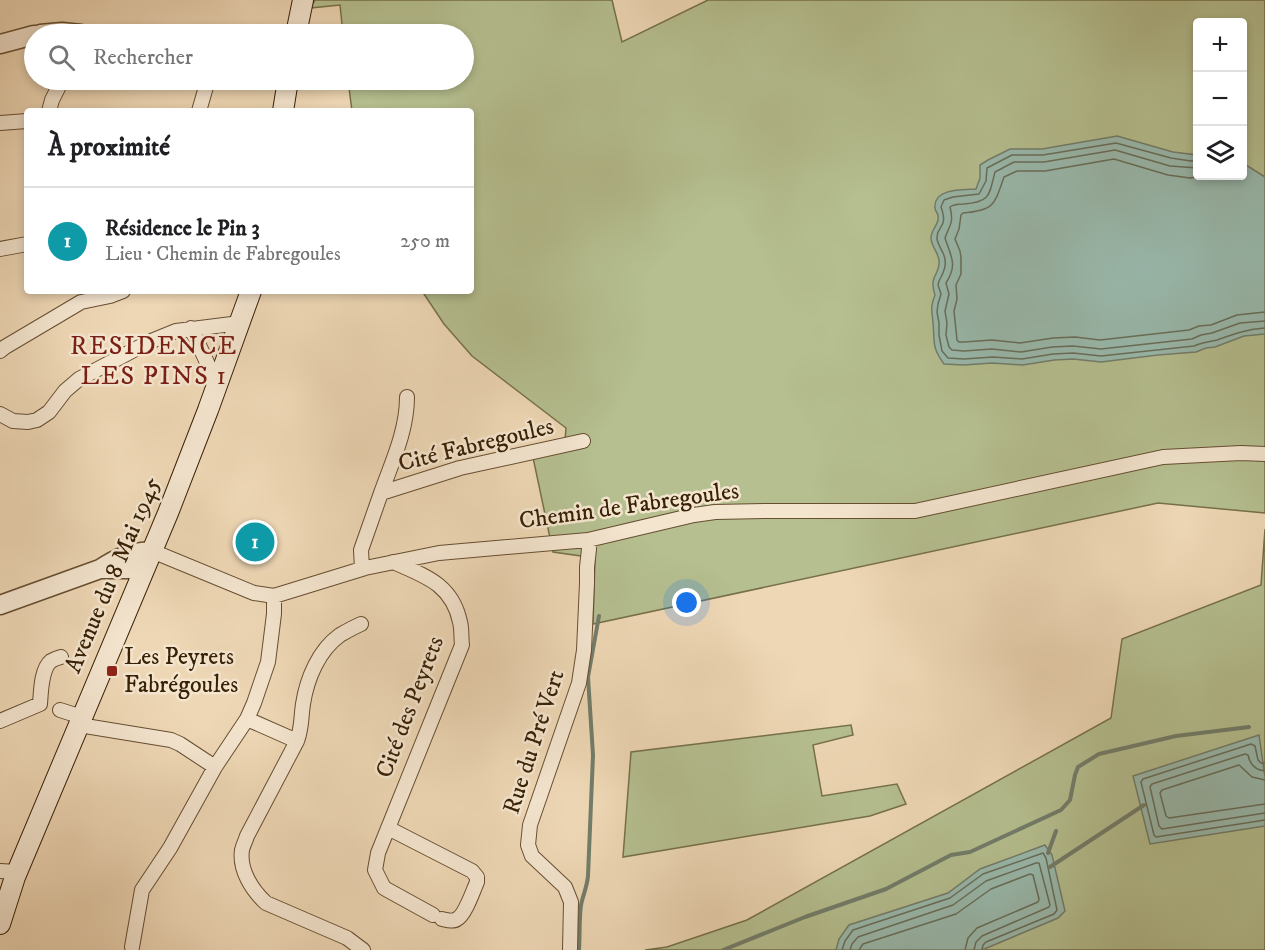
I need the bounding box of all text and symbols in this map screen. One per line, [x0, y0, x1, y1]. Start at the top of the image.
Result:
map controls [1193, 18, 1247, 180]
button: + [1193, 18, 1247, 72]
search box [24, 24, 474, 90]
icon: search [45, 41, 78, 74]
text: Rechercher [93, 44, 193, 71]
button: − [1193, 72, 1247, 126]
button: layers [1193, 126, 1247, 180]
text: À proximité [48, 131, 170, 164]
text: Résidence le Pin 3 [105, 215, 260, 242]
text: 1 [64, 229, 71, 254]
text: 250 m [400, 229, 450, 254]
text: Lieu · Chemin de Fabregoules [105, 242, 341, 267]
district label: RESIDENCE LES PINS 1 [70, 330, 238, 393]
street label: Cité Fabregoules [395, 411, 557, 479]
street label: Avenue du 8 Mai 1945 [58, 472, 168, 678]
street label: Chemin de Fabregoules [517, 476, 741, 536]
pin: 1 [236, 520, 274, 564]
your location [672, 588, 701, 617]
street label: Cité des Peyrets [369, 632, 451, 782]
place label: Les Peyrets Fabrégoules [124, 642, 238, 700]
marker: Les Peyrets Fabrégoules [105, 664, 119, 678]
street label: Rue du Pré Vert [497, 666, 572, 818]

